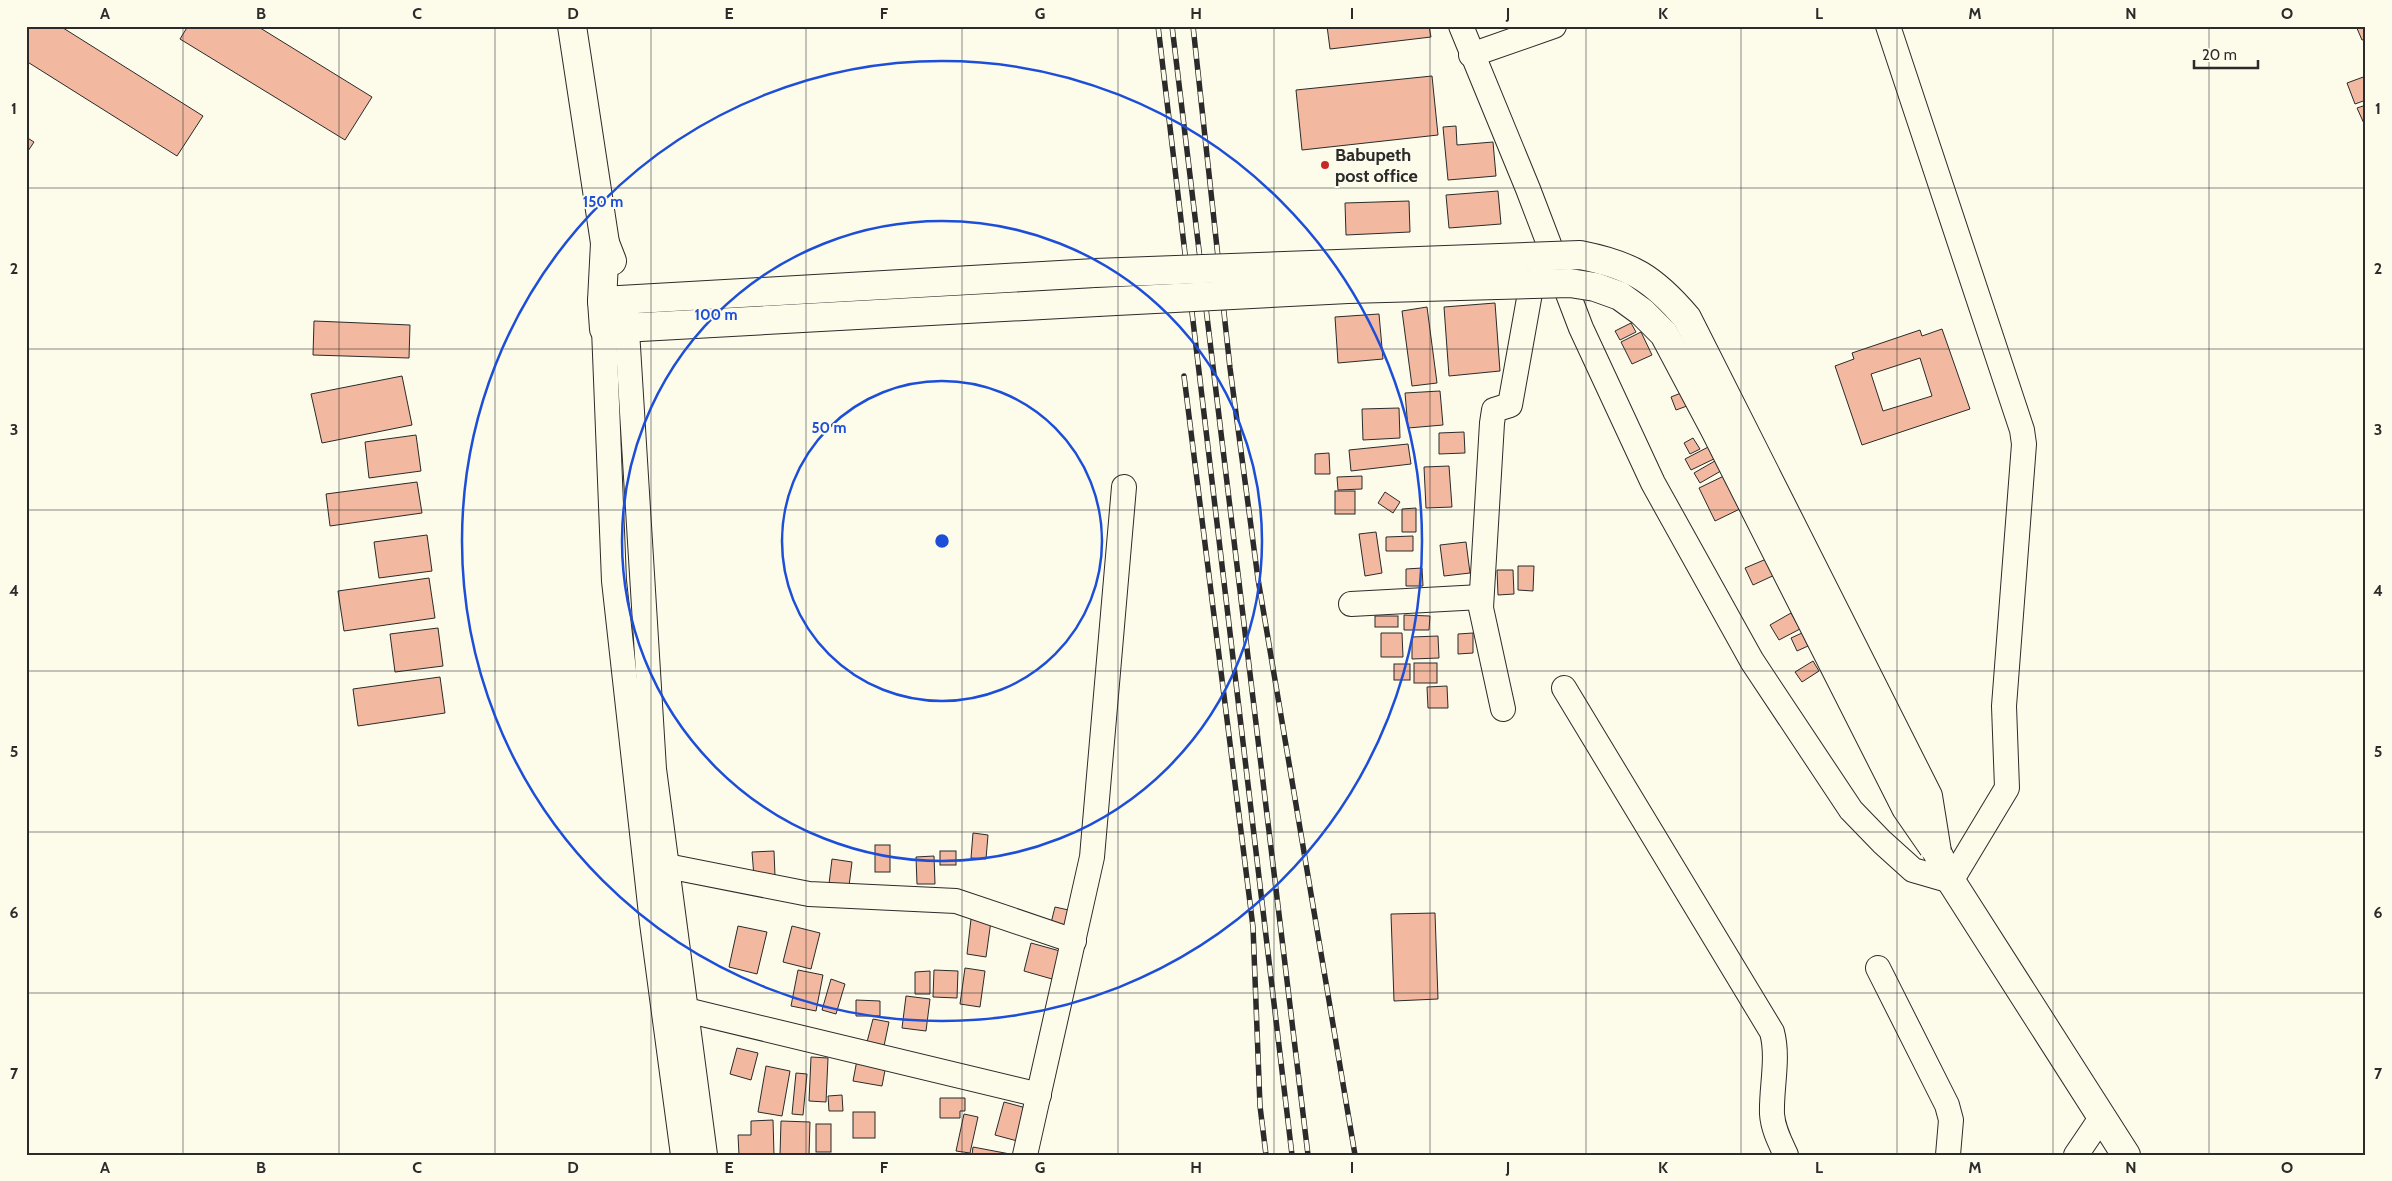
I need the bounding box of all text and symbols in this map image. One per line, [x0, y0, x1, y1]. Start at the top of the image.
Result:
text: A [100, 4, 110, 23]
text: B [256, 4, 266, 23]
text: C [412, 4, 422, 23]
text: D [567, 4, 579, 23]
text: E [724, 4, 734, 23]
text: F [880, 4, 889, 23]
text: G [1035, 4, 1045, 23]
text: H [1190, 4, 1202, 23]
text: I [1350, 4, 1354, 23]
text: J [1505, 4, 1510, 23]
text: K [1658, 4, 1668, 23]
text: L [1815, 4, 1823, 23]
text: M [1968, 4, 1982, 23]
text: N [2125, 4, 2137, 23]
text: O [2281, 4, 2293, 23]
scale bar [2194, 38, 2258, 70]
text: 20 m [2202, 46, 2237, 64]
text: 1 [11, 99, 17, 118]
text: 1 [2375, 99, 2381, 118]
place label: Babupeth post office [1335, 144, 1418, 187]
marker: Babupeth post office [1319, 159, 1331, 171]
text: 150 m [583, 193, 623, 211]
text: 2 [10, 259, 18, 278]
text: 2 [2374, 259, 2382, 278]
text: 100 m [694, 306, 738, 324]
text: 50 m [811, 419, 847, 437]
text: 3 [10, 420, 18, 439]
text: 3 [2374, 420, 2382, 439]
centre of rings [933, 532, 951, 550]
text: 4 [9, 581, 19, 600]
text: 4 [2373, 581, 2383, 600]
text: 5 [10, 742, 18, 761]
text: 5 [2374, 742, 2382, 761]
text: 6 [10, 903, 19, 922]
text: 6 [2374, 903, 2383, 922]
text: 7 [10, 1064, 19, 1083]
text: 7 [2374, 1064, 2383, 1083]
text: A [100, 1158, 110, 1177]
text: B [256, 1158, 266, 1177]
text: C [412, 1158, 422, 1177]
text: D [567, 1158, 579, 1177]
text: E [724, 1158, 734, 1177]
text: F [880, 1158, 889, 1177]
text: G [1035, 1158, 1045, 1177]
text: H [1190, 1158, 1202, 1177]
text: I [1350, 1158, 1354, 1177]
text: J [1505, 1158, 1510, 1177]
text: K [1658, 1158, 1668, 1177]
text: L [1815, 1158, 1823, 1177]
text: M [1968, 1158, 1982, 1177]
text: N [2125, 1158, 2137, 1177]
text: O [2281, 1158, 2293, 1177]

